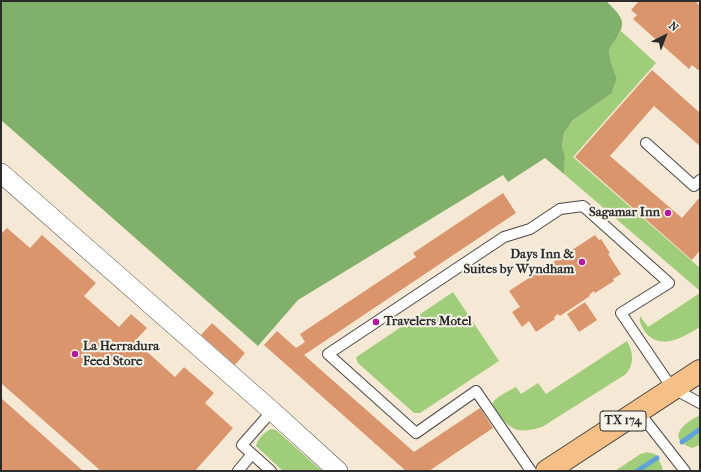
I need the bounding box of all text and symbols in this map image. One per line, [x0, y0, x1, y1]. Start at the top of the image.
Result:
north arrow [645, 16, 685, 56]
text: N [666, 19, 681, 34]
place label: Sagamar Inn [589, 205, 660, 221]
marker: Sagamar Inn [663, 208, 673, 218]
place label: Days Inn & Suites by Wyndham [463, 247, 574, 278]
marker: Days Inn & Suites by Wyndham [577, 257, 587, 267]
place label: Travelers Motel [384, 314, 472, 330]
marker: Travelers Motel [371, 317, 381, 327]
place label: La Herradura Feed Store [83, 339, 159, 370]
marker: La Herradura Feed Store [70, 349, 80, 359]
road number: TX 174 [600, 411, 646, 431]

